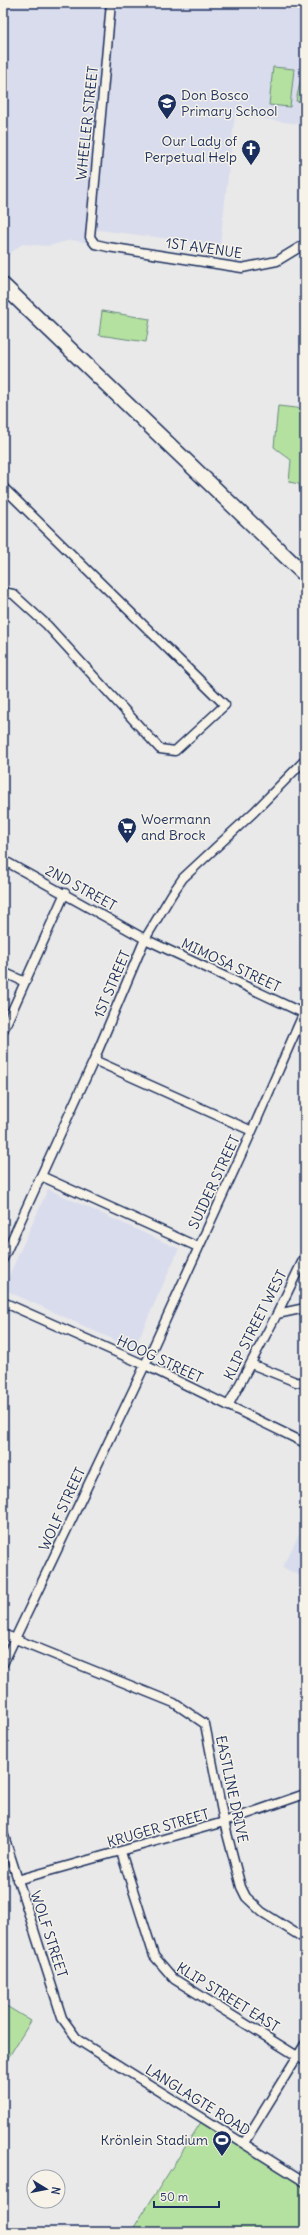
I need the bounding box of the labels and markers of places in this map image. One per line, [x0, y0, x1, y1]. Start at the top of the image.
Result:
place label: Don Bosco Primary School [181, 86, 277, 120]
school or university icon: Don Bosco Primary School [156, 92, 178, 120]
place label: Our Lady of Perpetual Help [144, 132, 237, 166]
church icon: Our Lady of Perpetual Help [240, 138, 262, 166]
place label: Woermann and Brock [141, 810, 211, 844]
supermarket icon: Woermann and Brock [116, 816, 138, 844]
sports icon: Krönlein Stadium [211, 2129, 233, 2157]
place label: Krönlein Stadium [101, 2131, 208, 2149]

